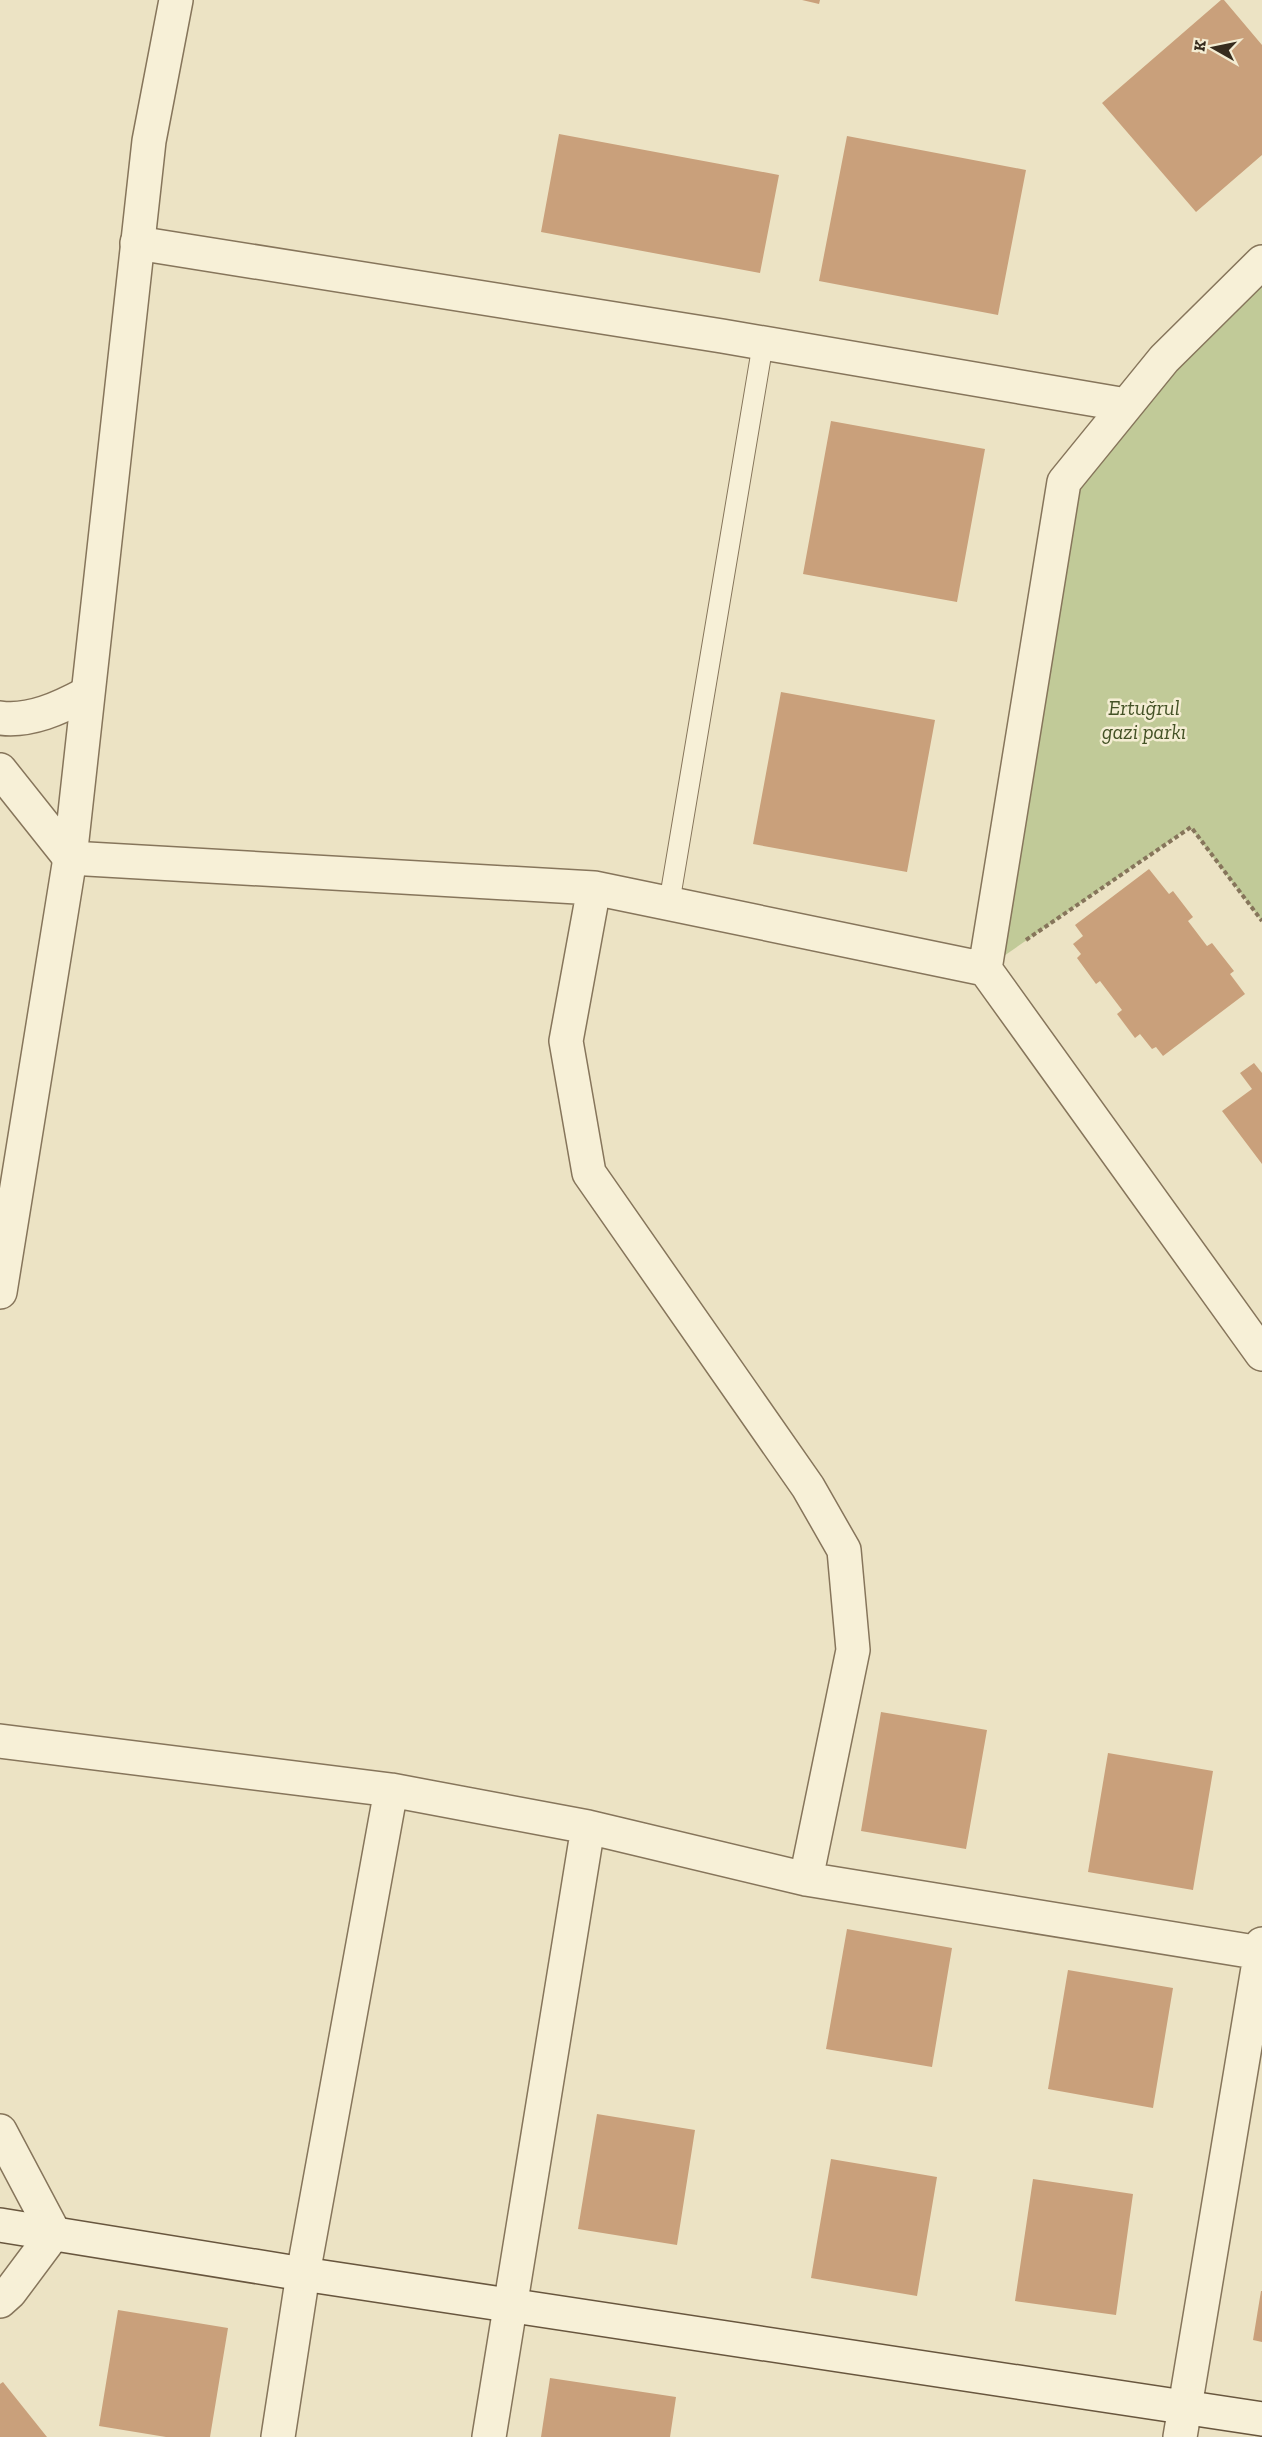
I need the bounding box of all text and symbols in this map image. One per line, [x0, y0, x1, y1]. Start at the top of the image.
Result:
north arrow [1184, 18, 1244, 78]
text: K [1189, 39, 1210, 53]
park label: Ertuğrul gazi parkı [1102, 695, 1186, 744]

